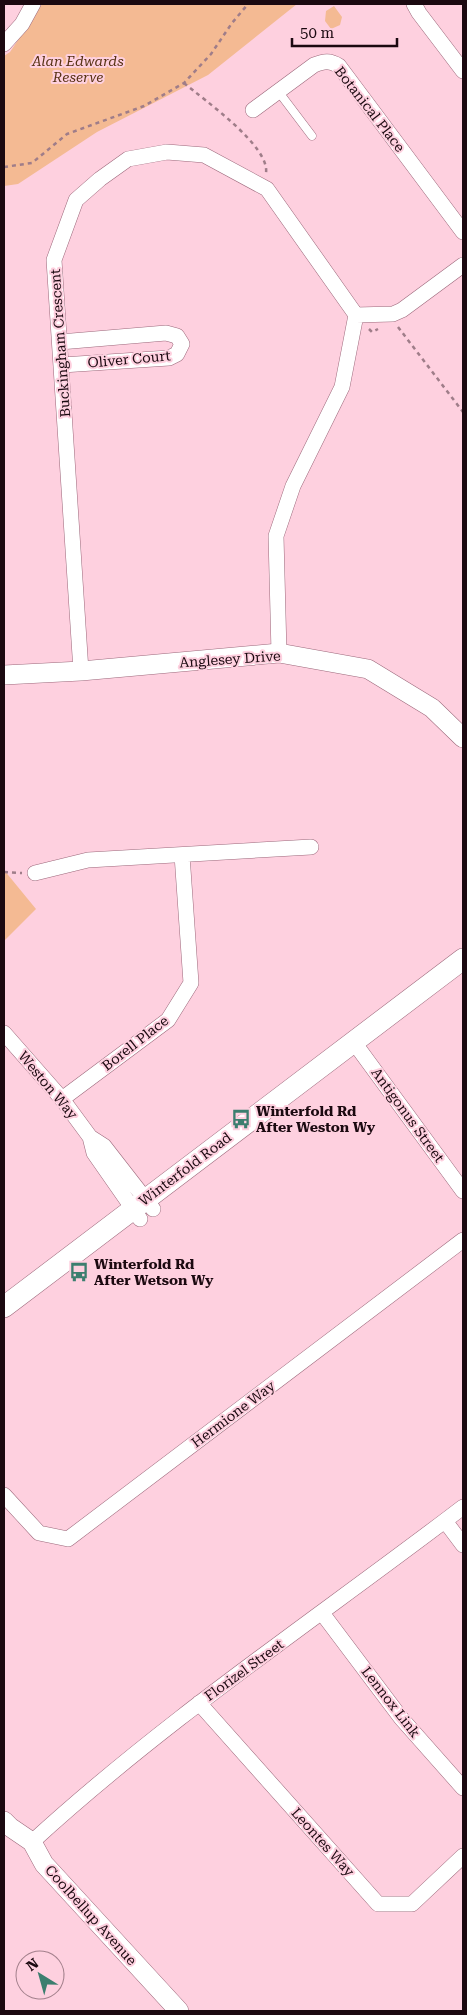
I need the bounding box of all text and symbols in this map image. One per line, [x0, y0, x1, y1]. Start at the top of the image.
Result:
scale bar [292, 15, 397, 47]
text: 50 m [300, 24, 335, 42]
park label: Alan Edwards Reserve [31, 53, 124, 85]
street label: Botanical Place [332, 63, 408, 155]
street label: Buckingham Crescent [47, 268, 73, 418]
street label: Oliver Court [87, 347, 171, 371]
street label: Anglesey Drive [179, 647, 281, 671]
street label: Borell Place [99, 1012, 172, 1074]
street label: Weston Way [15, 1048, 81, 1123]
street label: Antigonus Street [368, 1065, 448, 1165]
place label: Winterfold Rd After Weston Wy [256, 1103, 376, 1135]
bus stop icon: Winterfold Rd After Weston Wy [230, 1108, 252, 1130]
street label: Winterfold Road [136, 1129, 234, 1209]
place label: Winterfold Rd After Wetson Wy [94, 1256, 214, 1288]
bus stop icon: Winterfold Rd After Wetson Wy [68, 1261, 90, 1283]
street label: Hermione Way [188, 1377, 278, 1451]
street label: Florizel Street [201, 1636, 287, 1704]
street label: Lennox Link [358, 1663, 424, 1741]
street label: Leontes Way [288, 1805, 358, 1880]
street label: Coolbellup Avenue [42, 1862, 140, 1968]
north arrow [15, 1950, 65, 2000]
text: N [23, 1955, 41, 1974]

